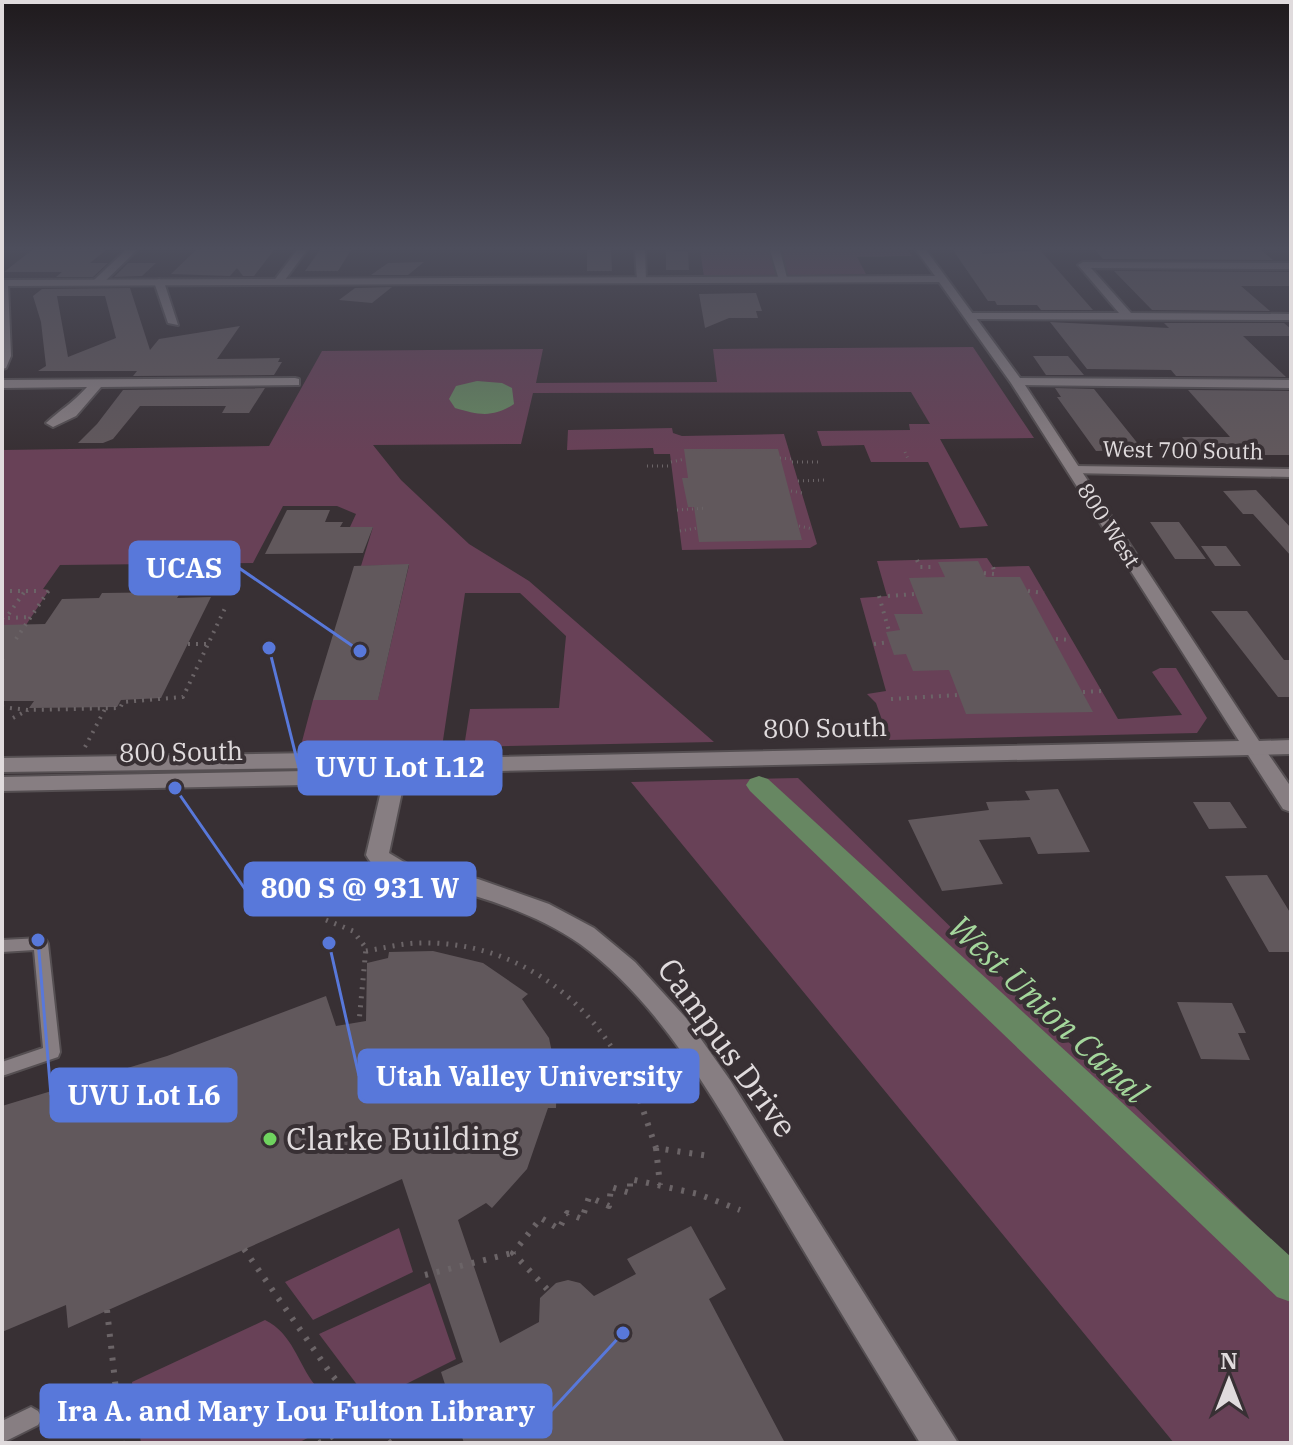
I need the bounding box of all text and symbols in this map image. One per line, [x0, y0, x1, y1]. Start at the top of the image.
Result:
street label: West 700 South [1102, 434, 1264, 465]
street label: 800 West [1071, 477, 1148, 573]
callout: UCAS [130, 542, 239, 594]
text: UCAS [146, 549, 222, 586]
street label: 800 South [763, 709, 887, 745]
street label: 800 South [119, 733, 243, 769]
callout: UVU Lot L12 [299, 742, 501, 794]
text: UVU Lot L12 [315, 748, 485, 785]
callout: 800 S @ 931 W [245, 863, 475, 915]
text: 800 S @ 931 W [261, 869, 459, 906]
water label: West Union Canal [940, 904, 1158, 1112]
street label: Campus Drive [649, 949, 807, 1145]
callout: Utah Valley University [359, 1050, 698, 1102]
text: Utah Valley University [376, 1057, 682, 1094]
callout: UVU Lot L6 [51, 1069, 236, 1121]
text: UVU Lot L6 [67, 1076, 221, 1113]
place label: Clarke Building [286, 1117, 519, 1159]
marker: Clarke Building [261, 1130, 279, 1148]
north arrow [1189, 1341, 1269, 1421]
text: N [1220, 1346, 1238, 1375]
callout: Ira A. and Mary Lou Fulton Library [41, 1385, 551, 1437]
text: Ira A. and Mary Lou Fulton Library [57, 1392, 535, 1429]

